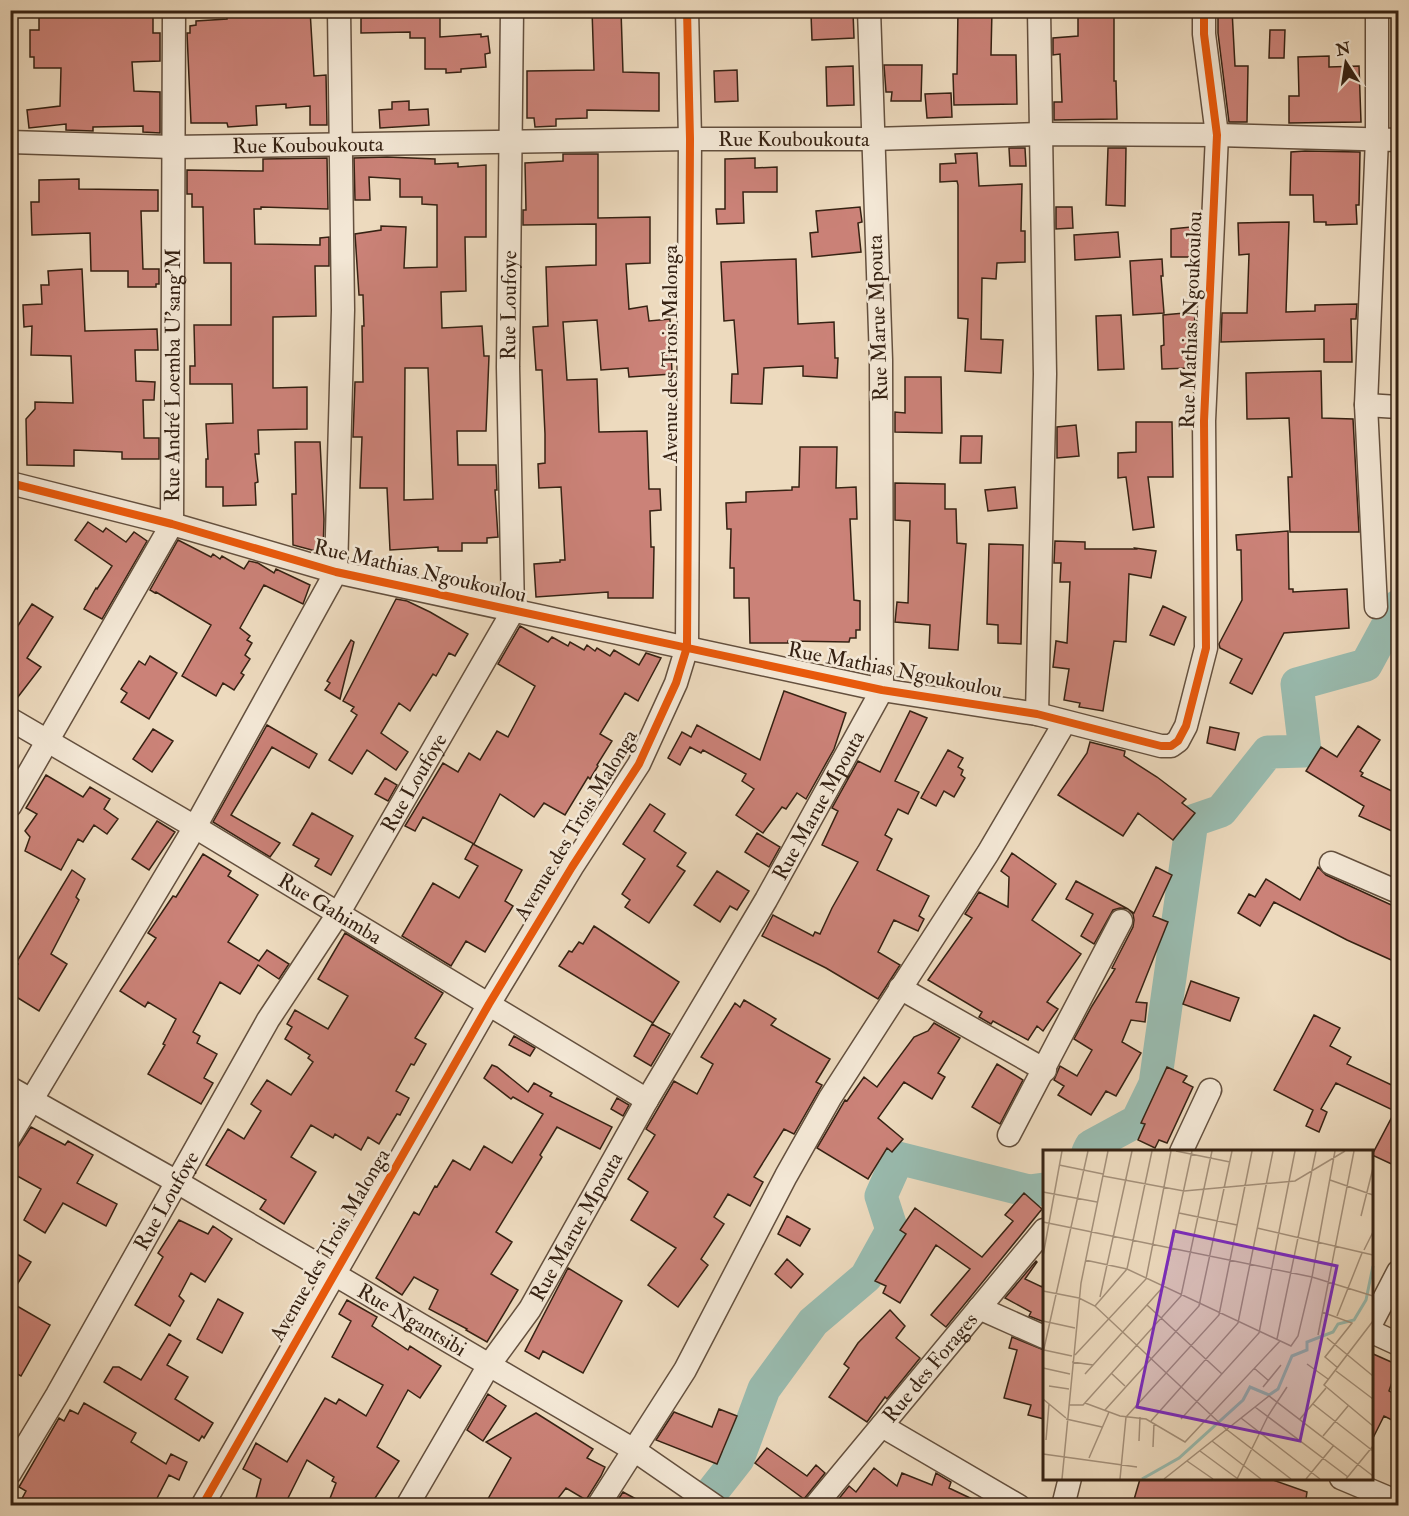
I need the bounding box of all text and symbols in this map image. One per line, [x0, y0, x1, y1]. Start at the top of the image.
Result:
north arrow [1316, 33, 1376, 93]
text: N [1333, 38, 1353, 61]
street label: Rue Kouboukouta [718, 126, 870, 153]
street label: Rue Kouboukouta [232, 130, 384, 160]
street label: Rue Mathias Ngoukoulou [1174, 211, 1208, 429]
street label: Rue Marue Mpouta [862, 234, 894, 402]
street label: Avenue des Trois Malonga [657, 244, 684, 464]
street label: Rue André Loemba U'sang'M [159, 248, 187, 502]
street label: Rue Loufoye [495, 250, 523, 360]
street label: Rue Mathias Ngoukoulou [311, 533, 529, 609]
street label: Rue Mathias Ngoukoulou [785, 636, 1005, 704]
street label: Avenue des Trois Malonga [508, 724, 644, 926]
street label: Rue Marue Mpouta [766, 725, 871, 885]
street label: Rue Loufoye [375, 728, 453, 837]
street label: Rue Gahimba [273, 867, 387, 951]
street label: Avenue des Trois Malonga [263, 1143, 396, 1347]
street label: Rue Loufoye [128, 1146, 205, 1255]
street label: Rue Marue Mpouta [524, 1147, 629, 1306]
inset map [1043, 1150, 1373, 1480]
street label: Rue Ngantsibi [352, 1277, 472, 1363]
street label: Rue des Forages [876, 1307, 984, 1428]

